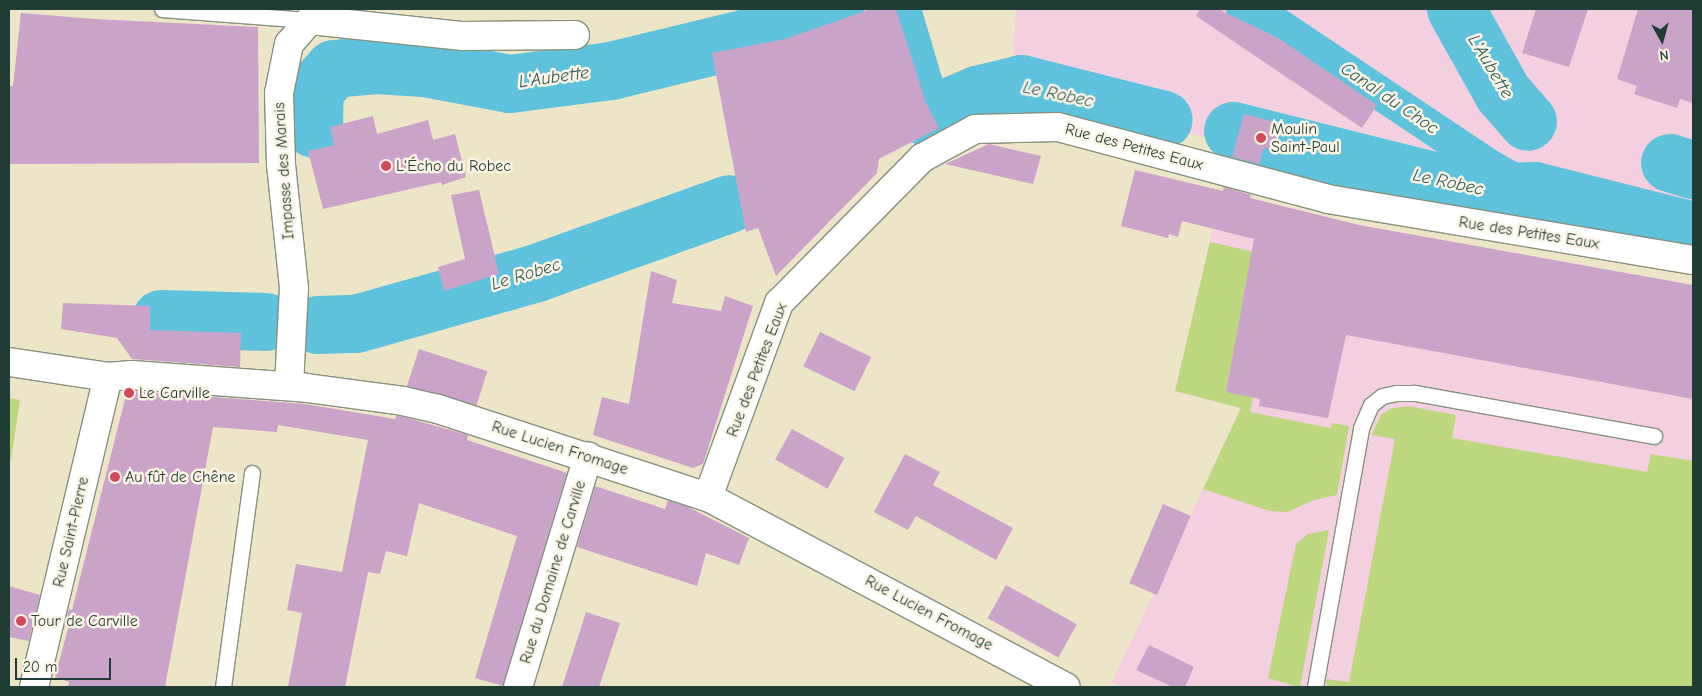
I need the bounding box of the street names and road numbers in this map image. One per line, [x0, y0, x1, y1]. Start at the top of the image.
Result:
street label: Impasse des Marais [270, 102, 298, 240]
street label: Rue des Petites Eaux [1063, 119, 1205, 175]
street label: Rue des Petites Eaux [1457, 212, 1601, 254]
street label: Rue des Petites Eaux [723, 300, 791, 440]
street label: Rue Lucien Fromage [489, 417, 631, 479]
street label: Rue Saint-Pierre [49, 475, 93, 589]
street label: Rue du Domaine de Carville [516, 478, 590, 666]
street label: Rue Lucien Fromage [862, 571, 996, 655]

